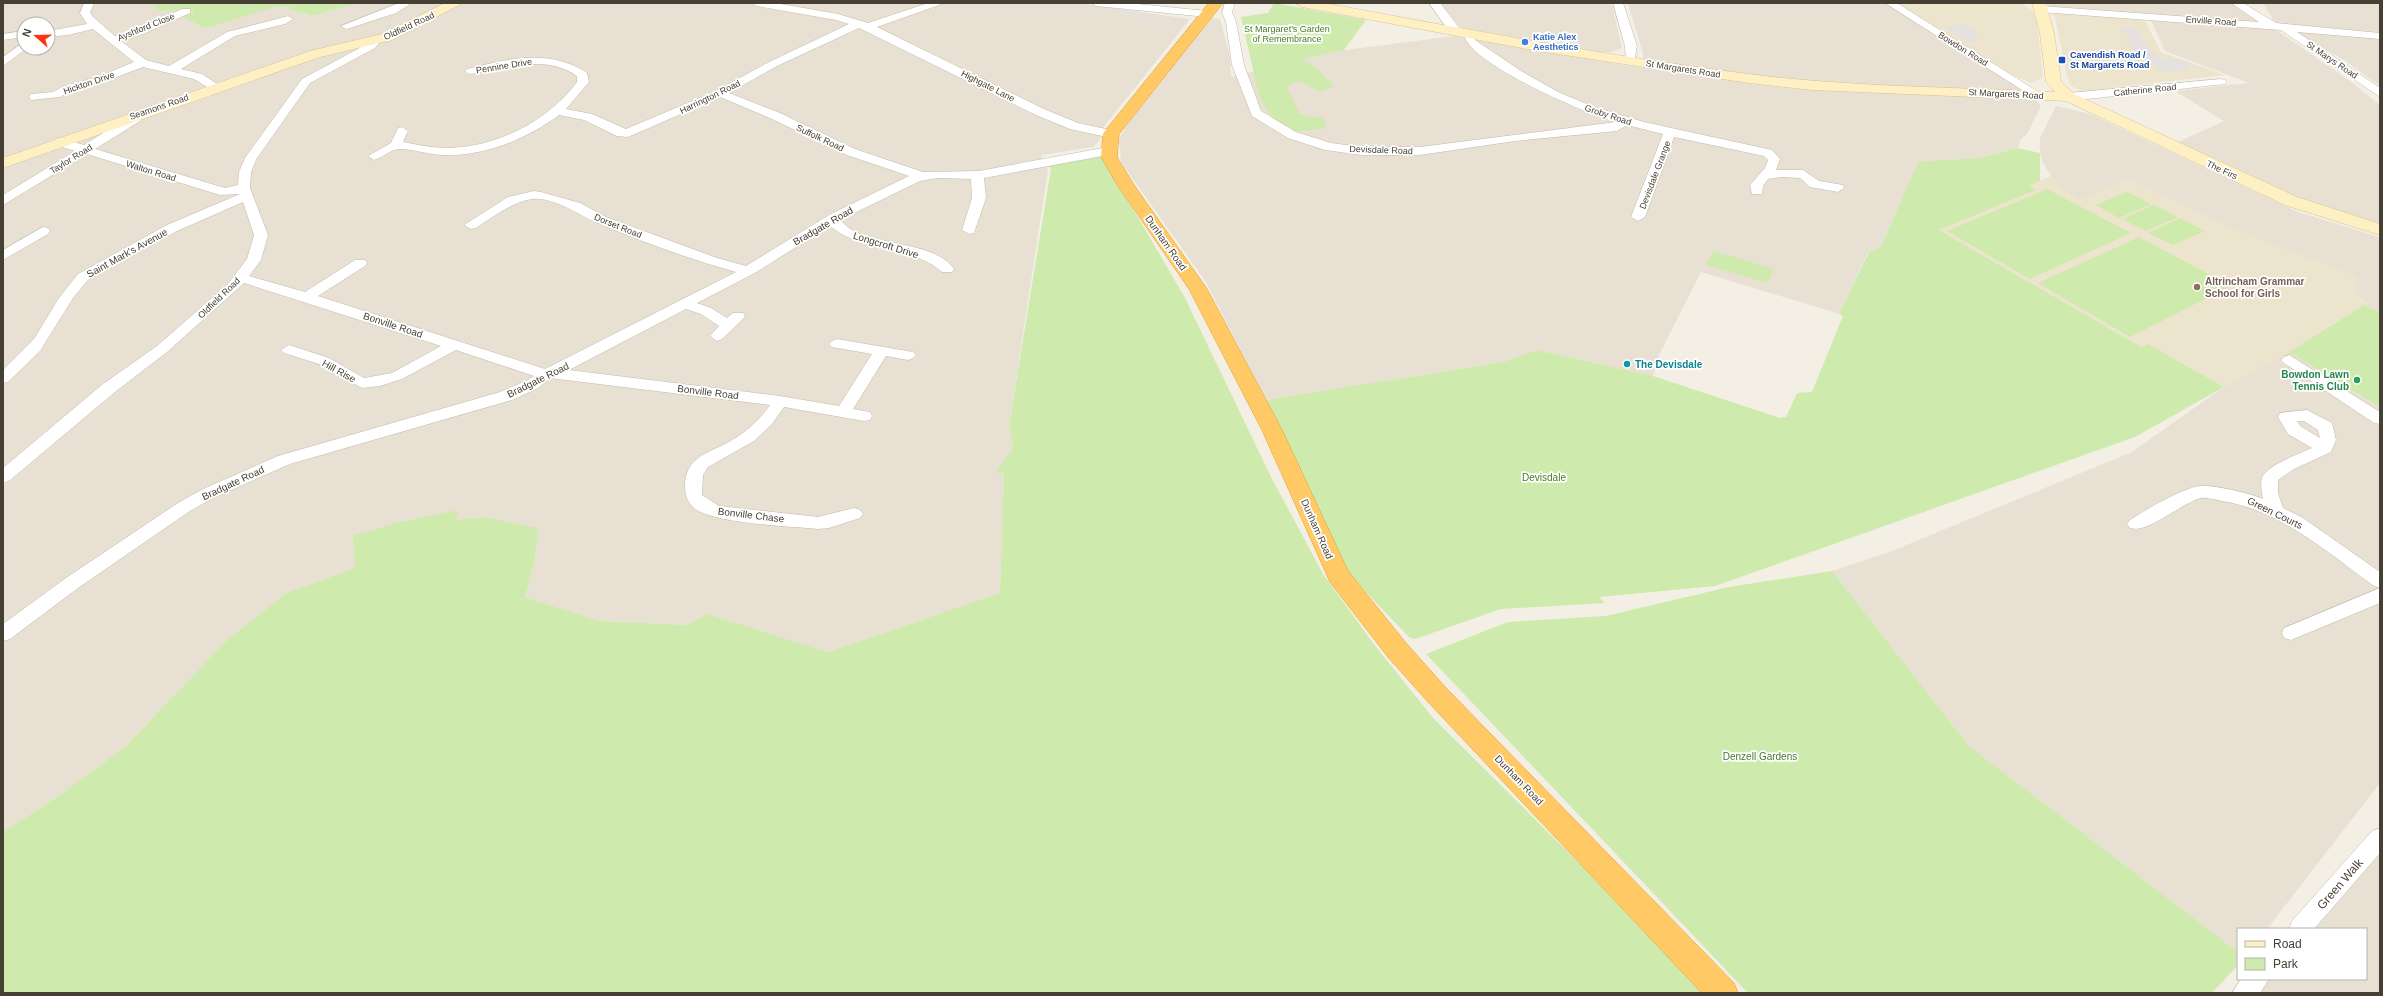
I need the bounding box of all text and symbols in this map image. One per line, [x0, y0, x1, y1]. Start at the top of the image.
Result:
street label: Oldfield Road [382, 10, 436, 42]
street label: Ayshford Close [116, 11, 176, 43]
street label: Enville Road [2185, 14, 2237, 28]
north arrow [16, 16, 56, 56]
park label: St Margaret's Garden of Remembrance [1244, 24, 1330, 44]
text: N [20, 27, 34, 38]
street label: Bowdon Road [1936, 30, 1990, 68]
place label: Katie Alex Aesthetics [1533, 32, 1579, 52]
marker: Katie Alex Aesthetics [1520, 37, 1530, 47]
street label: St Marys Road [2305, 39, 2359, 81]
place label: Cavendish Road / St Margarets Road [2070, 50, 2150, 70]
marker: Cavendish Road / St Margarets Road [2057, 55, 2067, 65]
street label: Pennine Drive [475, 57, 533, 75]
street label: St Margarets Road [1645, 58, 1721, 80]
street label: Highgate Lane [960, 68, 1016, 104]
street label: Hickton Drive [62, 70, 116, 96]
street label: Harrington Road [678, 78, 742, 116]
street label: Catherine Road [2113, 82, 2177, 98]
street label: St Margarets Road [1968, 87, 2044, 101]
street label: Seamons Road [128, 92, 190, 122]
street label: Groby Road [1583, 103, 1633, 127]
street label: Suffolk Road [795, 123, 845, 153]
street label: Devisdale Grange [1637, 140, 1673, 210]
street label: Taylor Road [48, 142, 94, 176]
street label: Devisdale Road [1349, 144, 1413, 156]
street label: The Firs [2205, 158, 2240, 182]
street label: Walton Road [125, 159, 177, 183]
street label: Bradgate Road [791, 204, 855, 248]
street label: Dorset Road [593, 212, 643, 240]
street label: Dunham Road [1143, 213, 1189, 273]
street label: Saint Mark's Avenue [85, 226, 170, 280]
street label: Longcroft Drive [852, 230, 920, 260]
street label: Oldfield Road [196, 275, 242, 321]
place label: Altrincham Grammar School for Girls [2205, 276, 2305, 299]
marker: Altrincham Grammar School for Girls [2192, 282, 2202, 292]
street label: Bonville Road [362, 310, 424, 340]
street label: Hill Rise [320, 357, 358, 385]
marker: The Devisdale [1622, 359, 1632, 369]
place label: The Devisdale [1635, 359, 1703, 370]
street label: Bradgate Road [505, 360, 571, 400]
place label: Bowdon Lawn Tennis Club [2281, 369, 2349, 392]
marker: Bowdon Lawn Tennis Club [2352, 375, 2362, 385]
street label: Bonville Road [677, 383, 739, 401]
street label: Bradgate Road [200, 464, 266, 502]
park label: Devisdale [1522, 472, 1566, 483]
street label: Green Courts [2246, 495, 2304, 531]
street label: Dunham Road [1299, 497, 1335, 561]
street label: Bonville Chase [717, 505, 785, 525]
park label: Denzell Gardens [1723, 751, 1797, 762]
street label: Dunham Road [1493, 753, 1545, 807]
street label: Green Walk [2314, 855, 2367, 912]
legend [2237, 928, 2367, 980]
text: Road [2273, 937, 2302, 951]
text: Park [2273, 957, 2299, 971]

